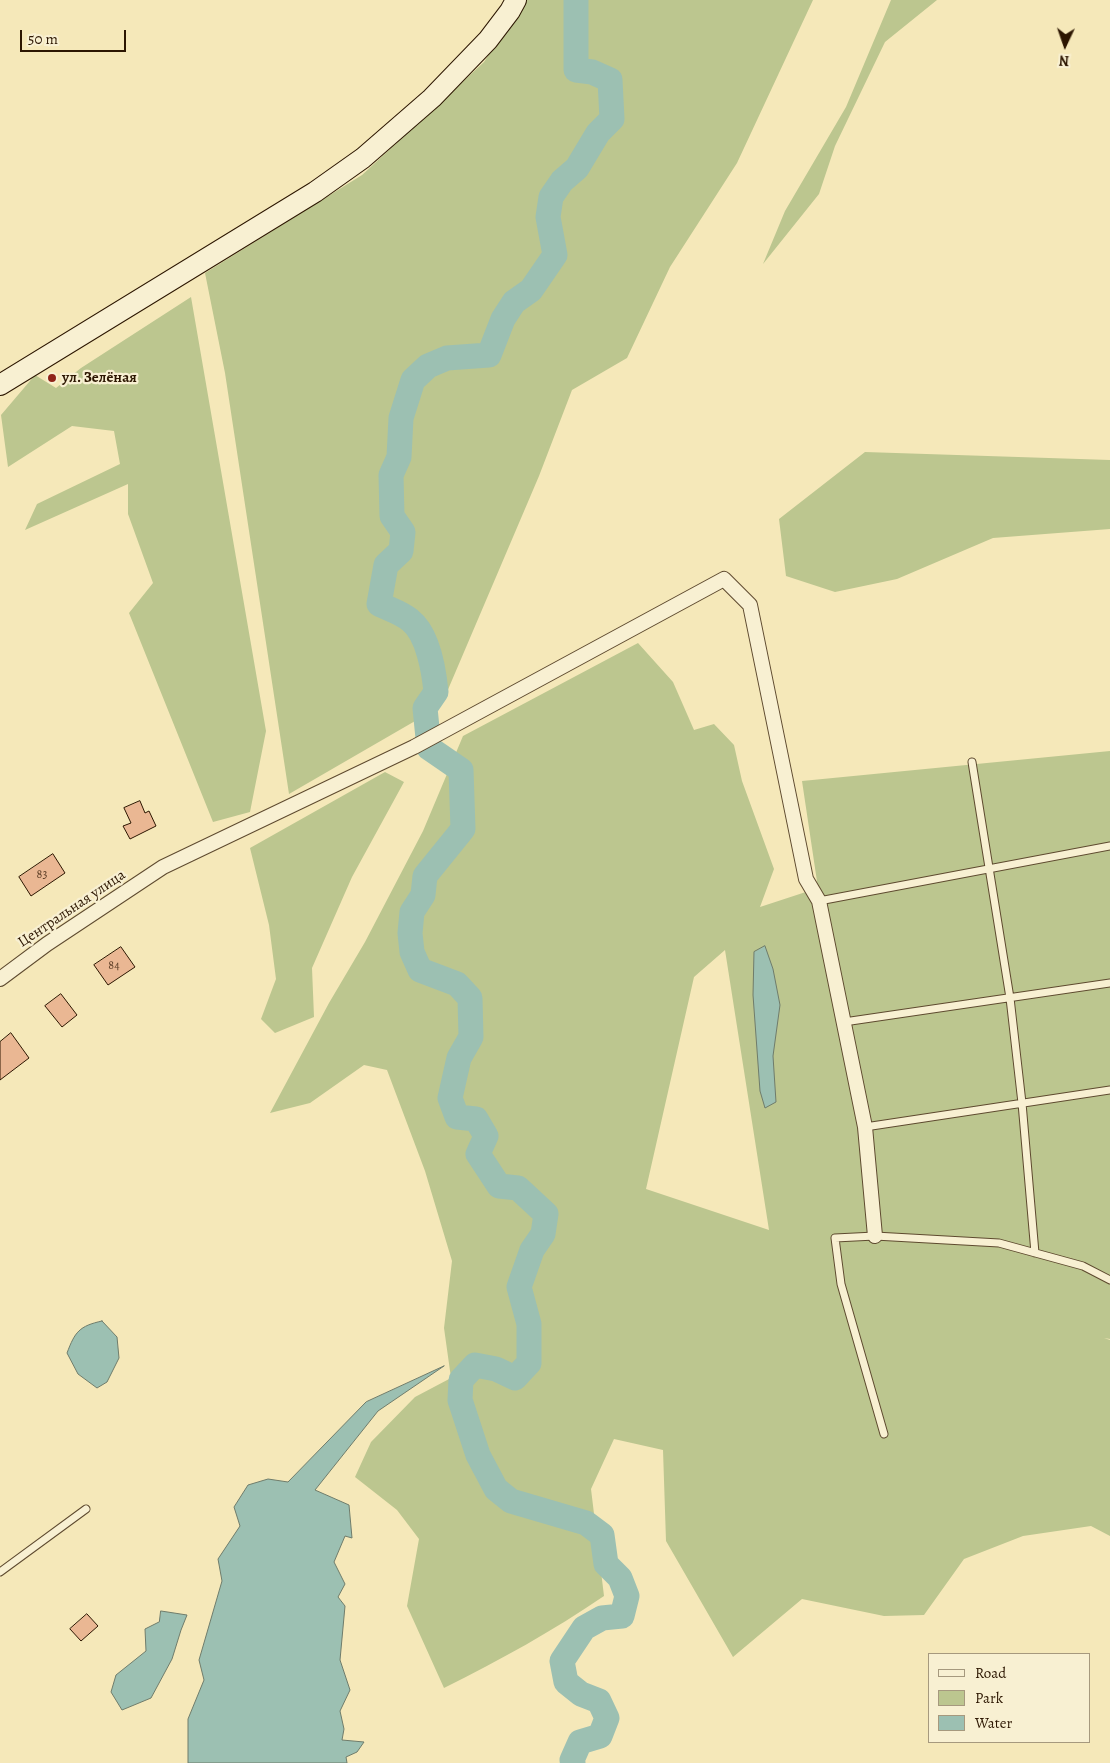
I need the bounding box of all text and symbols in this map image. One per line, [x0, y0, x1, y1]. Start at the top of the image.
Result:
scale bar [22, 20, 129, 52]
north arrow [1040, 20, 1090, 70]
text: 50 m [28, 29, 58, 49]
text: N [1059, 51, 1070, 70]
place label: ул. Зелёная [62, 369, 137, 387]
marker: ул. Зелёная [46, 372, 58, 384]
street label: Центральная улица [15, 866, 129, 952]
house number: 83 [37, 868, 47, 882]
house number: 84 [108, 959, 120, 973]
legend [928, 1653, 1090, 1743]
text: Road [975, 1663, 1006, 1683]
text: Park [975, 1688, 1003, 1708]
text: Water [975, 1713, 1012, 1733]

